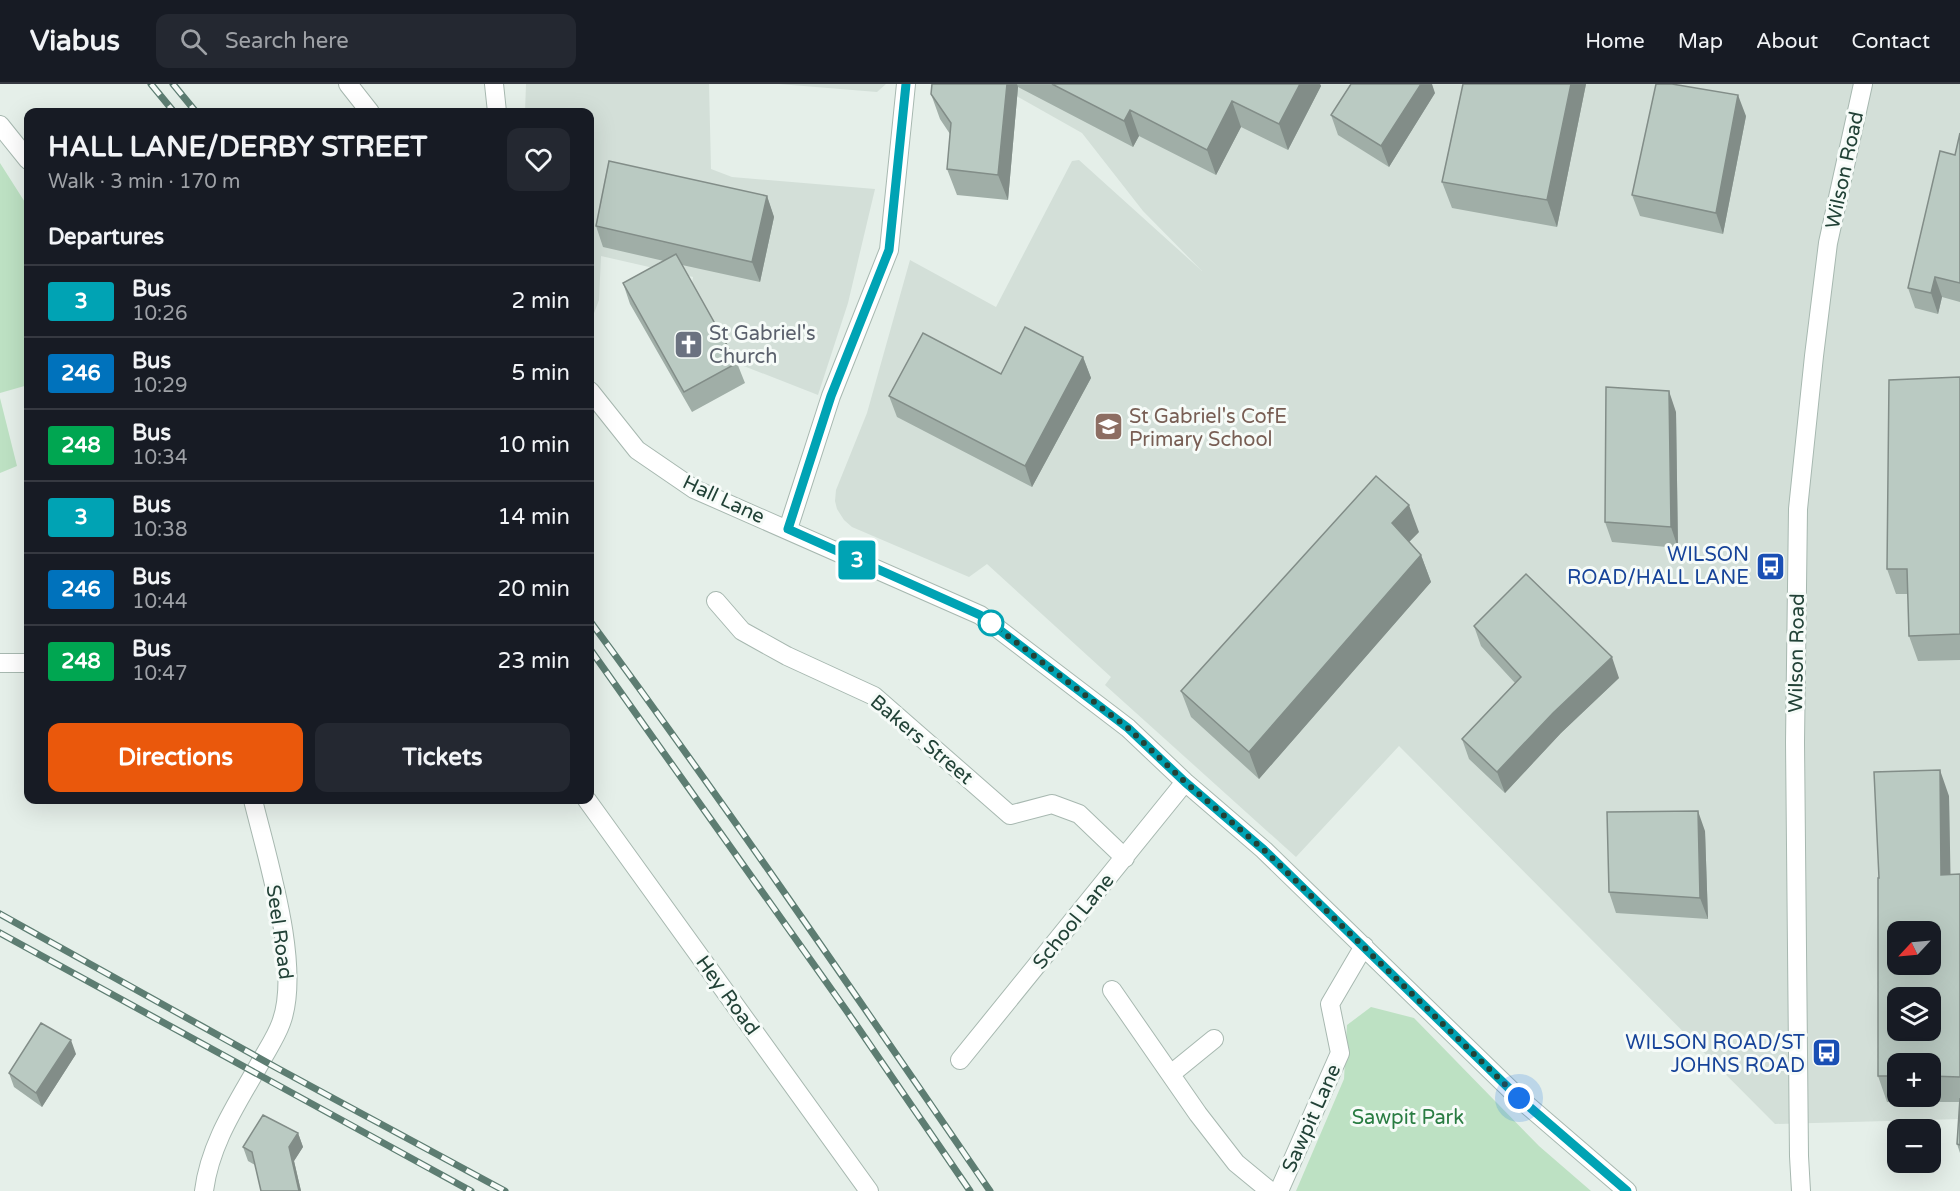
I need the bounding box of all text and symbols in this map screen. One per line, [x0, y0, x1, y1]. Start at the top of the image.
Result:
search box [156, 14, 576, 68]
text: Viabus [30, 24, 120, 58]
icon: search [177, 25, 210, 58]
text: Search here [225, 28, 349, 54]
text: Home [1585, 29, 1645, 54]
text: Map [1678, 29, 1723, 54]
text: About [1756, 29, 1818, 54]
text: Contact [1851, 29, 1930, 54]
street label: Wilson Road [1821, 109, 1869, 231]
button: heart [507, 128, 570, 191]
text: HALL LANE/DERBY STREET [48, 130, 427, 164]
text: Walk · 3 min · 170 m [48, 170, 240, 194]
text: Departures [48, 224, 164, 250]
text: Bus [132, 276, 171, 302]
text: 2 min [511, 288, 570, 314]
text: 3 [74, 289, 88, 314]
text: 10:26 [132, 302, 187, 326]
place label: St Gabriel's Church [709, 322, 816, 369]
church icon: St Gabriel's Church [672, 328, 704, 360]
text: Bus [132, 348, 171, 374]
text: 5 min [511, 360, 570, 386]
text: 246 [61, 361, 101, 386]
text: 10:29 [132, 374, 187, 398]
place label: St Gabriel's CofE Primary School [1129, 405, 1287, 452]
school or university icon: St Gabriel's CofE Primary School [1092, 411, 1124, 443]
text: Bus [132, 420, 171, 446]
text: 10 min [498, 432, 570, 458]
text: 248 [61, 433, 101, 458]
text: 10:34 [132, 446, 187, 470]
street label: Hall Lane [679, 470, 768, 529]
text: Bus [132, 492, 171, 518]
text: 14 min [498, 504, 570, 530]
text: 3 [74, 505, 88, 530]
text: 10:38 [132, 518, 187, 542]
line badge: 3 [838, 540, 876, 580]
place label: WILSON ROAD/HALL LANE [1567, 543, 1749, 590]
text: 3 [850, 548, 864, 573]
bus stop icon: WILSON ROAD/HALL LANE [1754, 550, 1786, 582]
text: Bus [132, 564, 171, 590]
text: 20 min [498, 576, 570, 602]
text: 246 [61, 577, 101, 602]
text: 10:44 [132, 590, 187, 614]
street label: Wilson Road [1784, 593, 1810, 713]
unlabelled marker [978, 610, 1004, 636]
text: Bus [132, 636, 171, 662]
text: 23 min [498, 648, 570, 674]
text: 248 [61, 649, 101, 674]
text: 10:47 [132, 662, 187, 686]
street label: Bakers Street [865, 690, 978, 790]
button: Directions [48, 723, 303, 792]
button: Tickets [315, 723, 570, 792]
street label: School Lane [1028, 869, 1120, 974]
street label: Seel Road [260, 883, 298, 981]
north arrow [1887, 921, 1941, 975]
map controls [1887, 921, 1941, 1173]
street label: Hey Road [690, 951, 764, 1040]
button: layers [1887, 987, 1941, 1041]
place label: WILSON ROAD/ST JOHNS ROAD [1625, 1031, 1805, 1078]
bus stop icon: WILSON ROAD/ST JOHNS ROAD [1810, 1037, 1842, 1069]
button: + [1887, 1053, 1941, 1107]
street label: Sawpit Lane [1277, 1061, 1346, 1176]
your location [1504, 1083, 1534, 1113]
park label: Sawpit Park [1352, 1106, 1464, 1130]
button: − [1887, 1119, 1941, 1173]

